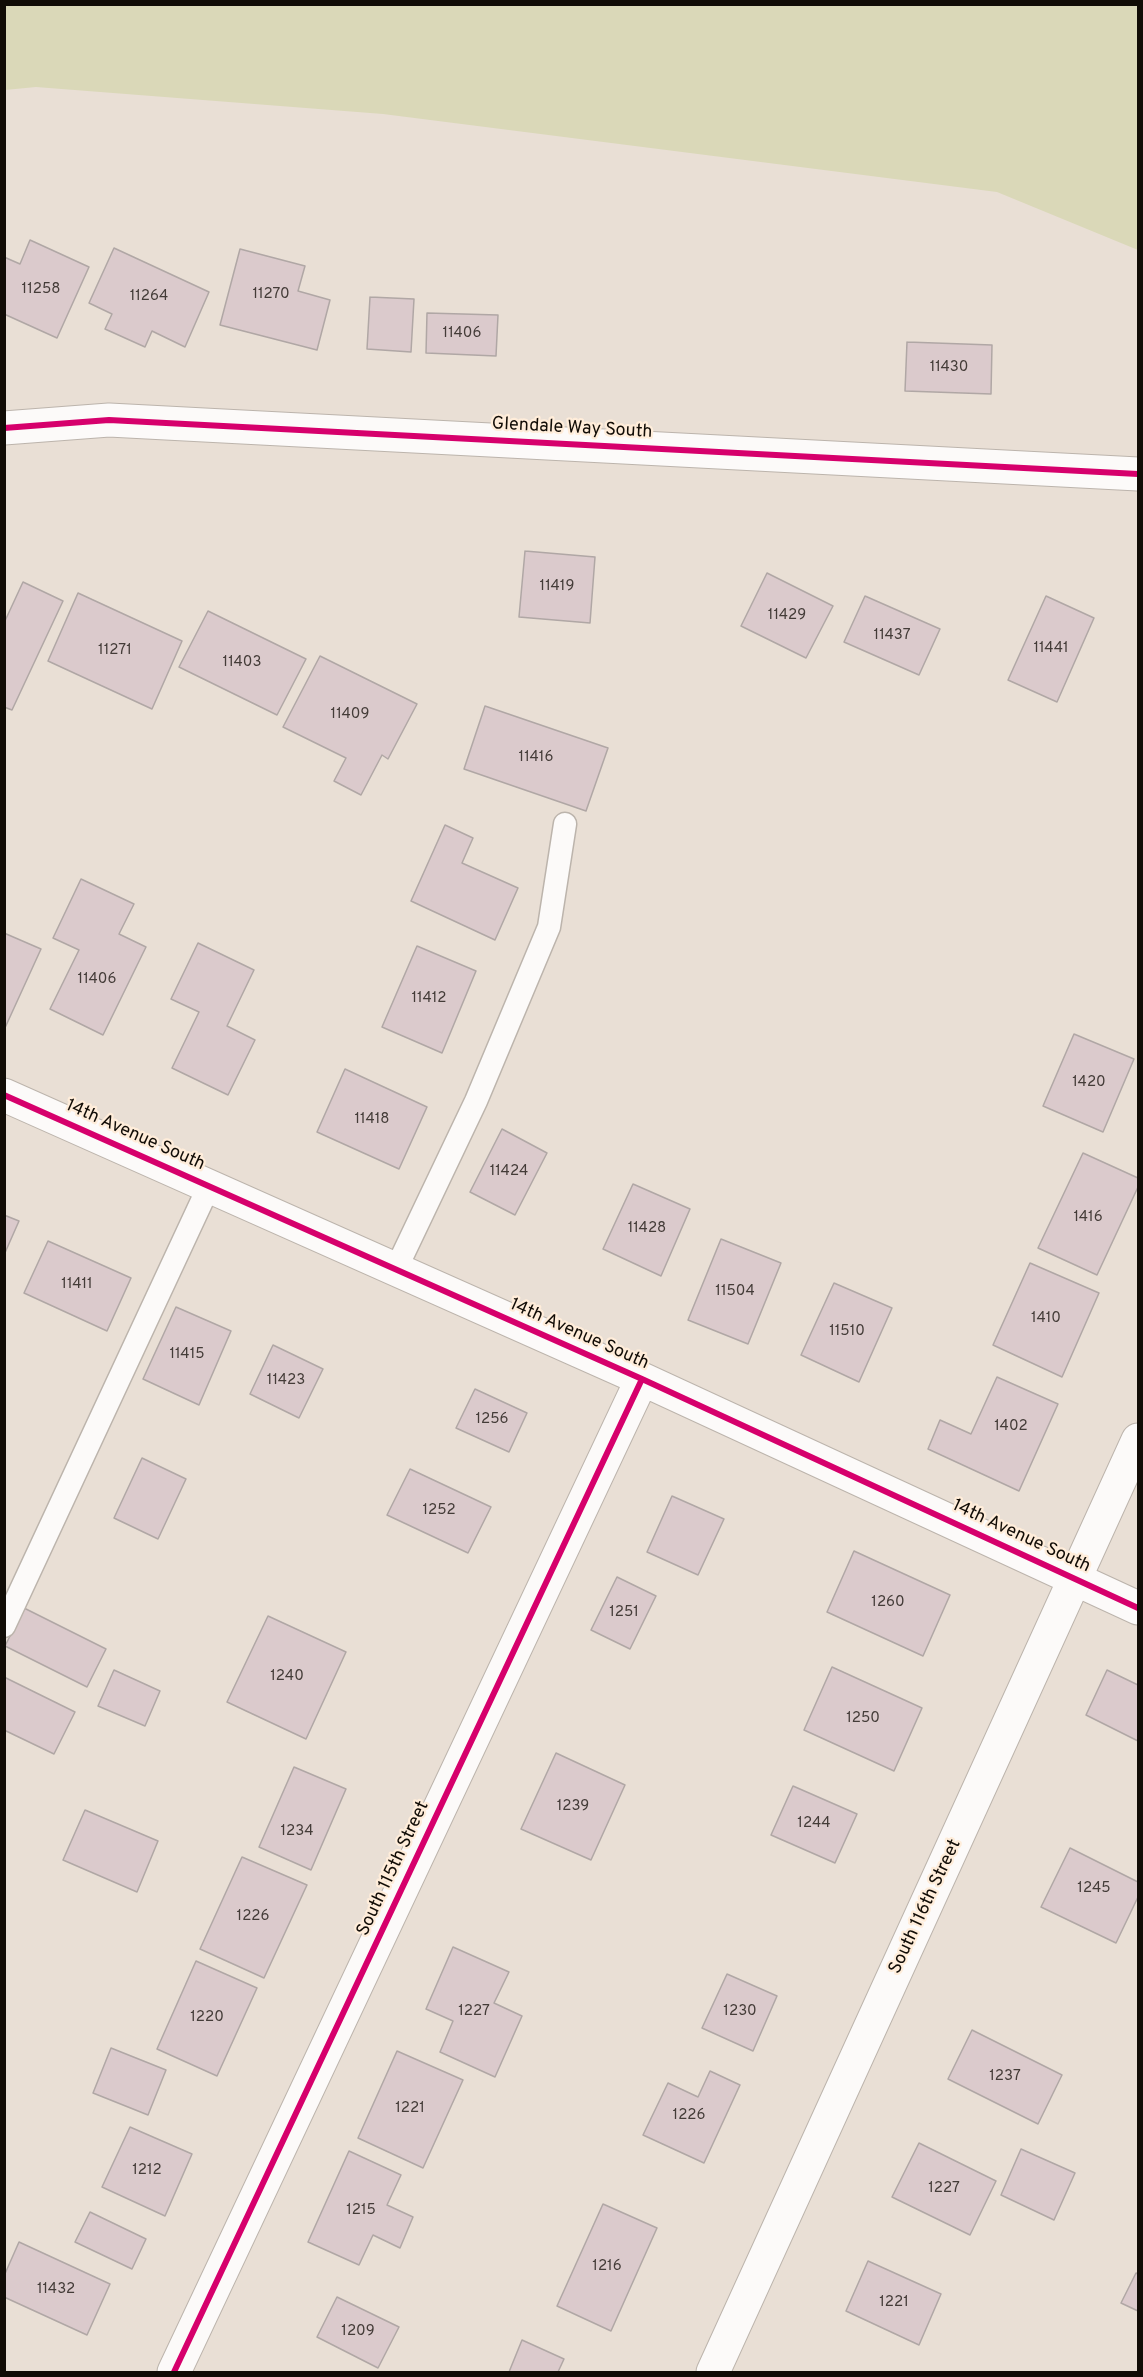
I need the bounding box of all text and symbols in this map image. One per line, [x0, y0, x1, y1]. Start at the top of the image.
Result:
house number: 11258 [22, 281, 60, 299]
house number: 11270 [252, 286, 290, 304]
house number: 11264 [130, 288, 168, 306]
house number: 11406 [443, 325, 481, 343]
house number: 11430 [930, 359, 968, 377]
street label: Glendale Way South [491, 414, 653, 444]
house number: 11419 [540, 578, 574, 596]
house number: 11429 [768, 607, 806, 625]
house number: 11437 [874, 627, 910, 645]
house number: 11441 [1033, 640, 1069, 658]
house number: 11271 [98, 642, 132, 660]
house number: 11403 [223, 654, 261, 672]
house number: 11409 [331, 706, 369, 724]
house number: 11416 [519, 749, 553, 767]
house number: 11406 [78, 971, 116, 989]
house number: 11412 [412, 990, 446, 1008]
house number: 1420 [1072, 1074, 1106, 1092]
street label: 14th Avenue South [62, 1096, 208, 1176]
house number: 11418 [355, 1111, 389, 1129]
house number: 11424 [490, 1163, 528, 1181]
house number: 1416 [1073, 1209, 1103, 1227]
house number: 11428 [628, 1220, 666, 1238]
house number: 11411 [61, 1276, 93, 1294]
house number: 11504 [715, 1283, 755, 1301]
street label: 14th Avenue South [506, 1295, 652, 1375]
house number: 1410 [1031, 1310, 1061, 1328]
house number: 11510 [829, 1323, 865, 1341]
house number: 11415 [169, 1346, 205, 1364]
house number: 11423 [267, 1372, 305, 1390]
house number: 1256 [475, 1411, 509, 1429]
house number: 1402 [994, 1418, 1028, 1436]
street label: 14th Avenue South [948, 1496, 1094, 1578]
house number: 1252 [422, 1502, 456, 1520]
house number: 1260 [871, 1594, 905, 1612]
house number: 1251 [609, 1604, 639, 1622]
house number: 1240 [270, 1668, 304, 1686]
house number: 1250 [846, 1710, 880, 1728]
street label: South 115th Street [353, 1798, 435, 1940]
house number: 1239 [557, 1798, 589, 1816]
house number: 1244 [797, 1815, 831, 1833]
house number: 1234 [280, 1823, 314, 1841]
street label: South 116th Street [885, 1836, 967, 1978]
house number: 1245 [1077, 1880, 1111, 1898]
house number: 1226 [237, 1908, 269, 1926]
house number: 1227 [458, 2003, 490, 2021]
house number: 1230 [723, 2003, 757, 2021]
house number: 1220 [190, 2009, 224, 2027]
house number: 1237 [989, 2068, 1021, 2086]
house number: 1221 [395, 2100, 425, 2118]
house number: 1226 [673, 2107, 705, 2125]
house number: 1212 [132, 2162, 162, 2180]
house number: 1227 [928, 2180, 960, 2198]
house number: 1215 [346, 2202, 376, 2220]
house number: 1216 [592, 2258, 622, 2276]
house number: 11432 [37, 2281, 75, 2299]
house number: 1221 [879, 2294, 909, 2312]
house number: 1209 [341, 2323, 375, 2341]

